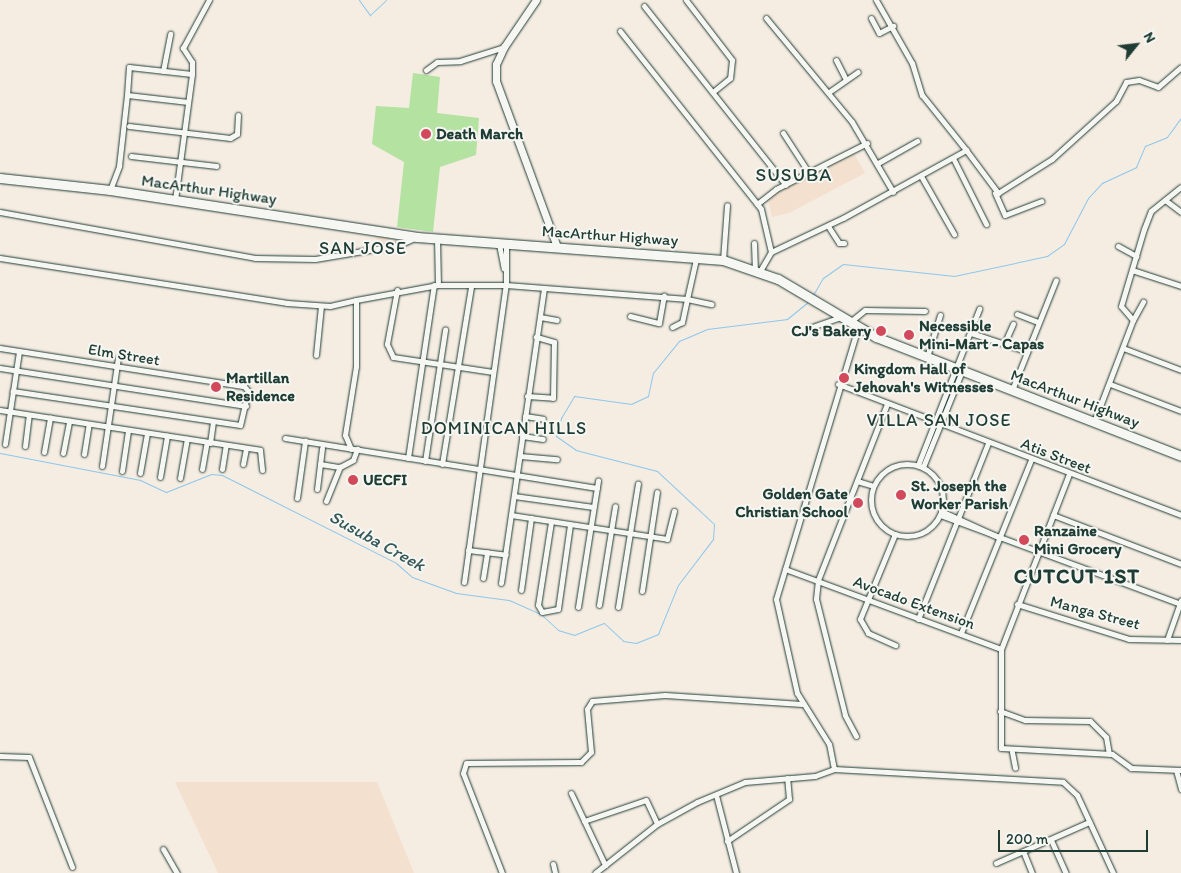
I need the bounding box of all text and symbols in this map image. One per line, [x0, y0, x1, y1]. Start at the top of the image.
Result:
north arrow [1111, 20, 1161, 70]
text: N [1140, 29, 1159, 46]
place label: Death March [436, 124, 523, 144]
marker: Death March [420, 128, 432, 140]
district label: SUSUBA [755, 164, 833, 186]
street label: MacArthur Highway [141, 171, 277, 209]
street label: MacArthur Highway [542, 222, 678, 250]
district label: SAN JOSE [318, 237, 408, 259]
place label: Necessible Mini-Mart - Capas [919, 316, 1044, 354]
place label: CJ's Bakery [791, 321, 871, 341]
marker: CJ's Bakery [875, 325, 887, 337]
marker: Necessible Mini-Mart - Capas [903, 329, 915, 341]
street label: Elm Street [87, 340, 161, 370]
place label: Kingdom Hall of Jehovah's Witnesses [854, 359, 993, 397]
street label: MacArthur Highway [1008, 366, 1142, 432]
place label: Martillan Residence [226, 368, 295, 406]
marker: Kingdom Hall of Jehovah's Witnesses [838, 372, 850, 384]
marker: Martillan Residence [210, 381, 222, 393]
district label: VILLA SAN JOSE [865, 409, 1013, 431]
district label: DOMINICAN HILLS [420, 417, 588, 439]
street label: Atis Street [1018, 434, 1094, 478]
place label: UECFI [363, 470, 407, 490]
marker: UECFI [347, 474, 359, 486]
place label: St. Joseph the Worker Parish [911, 476, 1007, 514]
place label: Golden Gate Christian School [736, 484, 848, 522]
marker: St. Joseph the Worker Parish [895, 489, 907, 501]
marker: Golden Gate Christian School [852, 497, 864, 509]
water label: Susuba Creek [326, 506, 428, 576]
place label: Ranzaine Mini Grocery [1034, 521, 1122, 559]
marker: Ranzaine Mini Grocery [1018, 534, 1030, 546]
district label: CUTCUT 1ST [1013, 563, 1141, 589]
street label: Avocado Extension [851, 572, 977, 634]
street label: Manga Street [1048, 592, 1142, 634]
scale bar [1001, 820, 1151, 852]
text: 200 m [1006, 830, 1048, 848]

